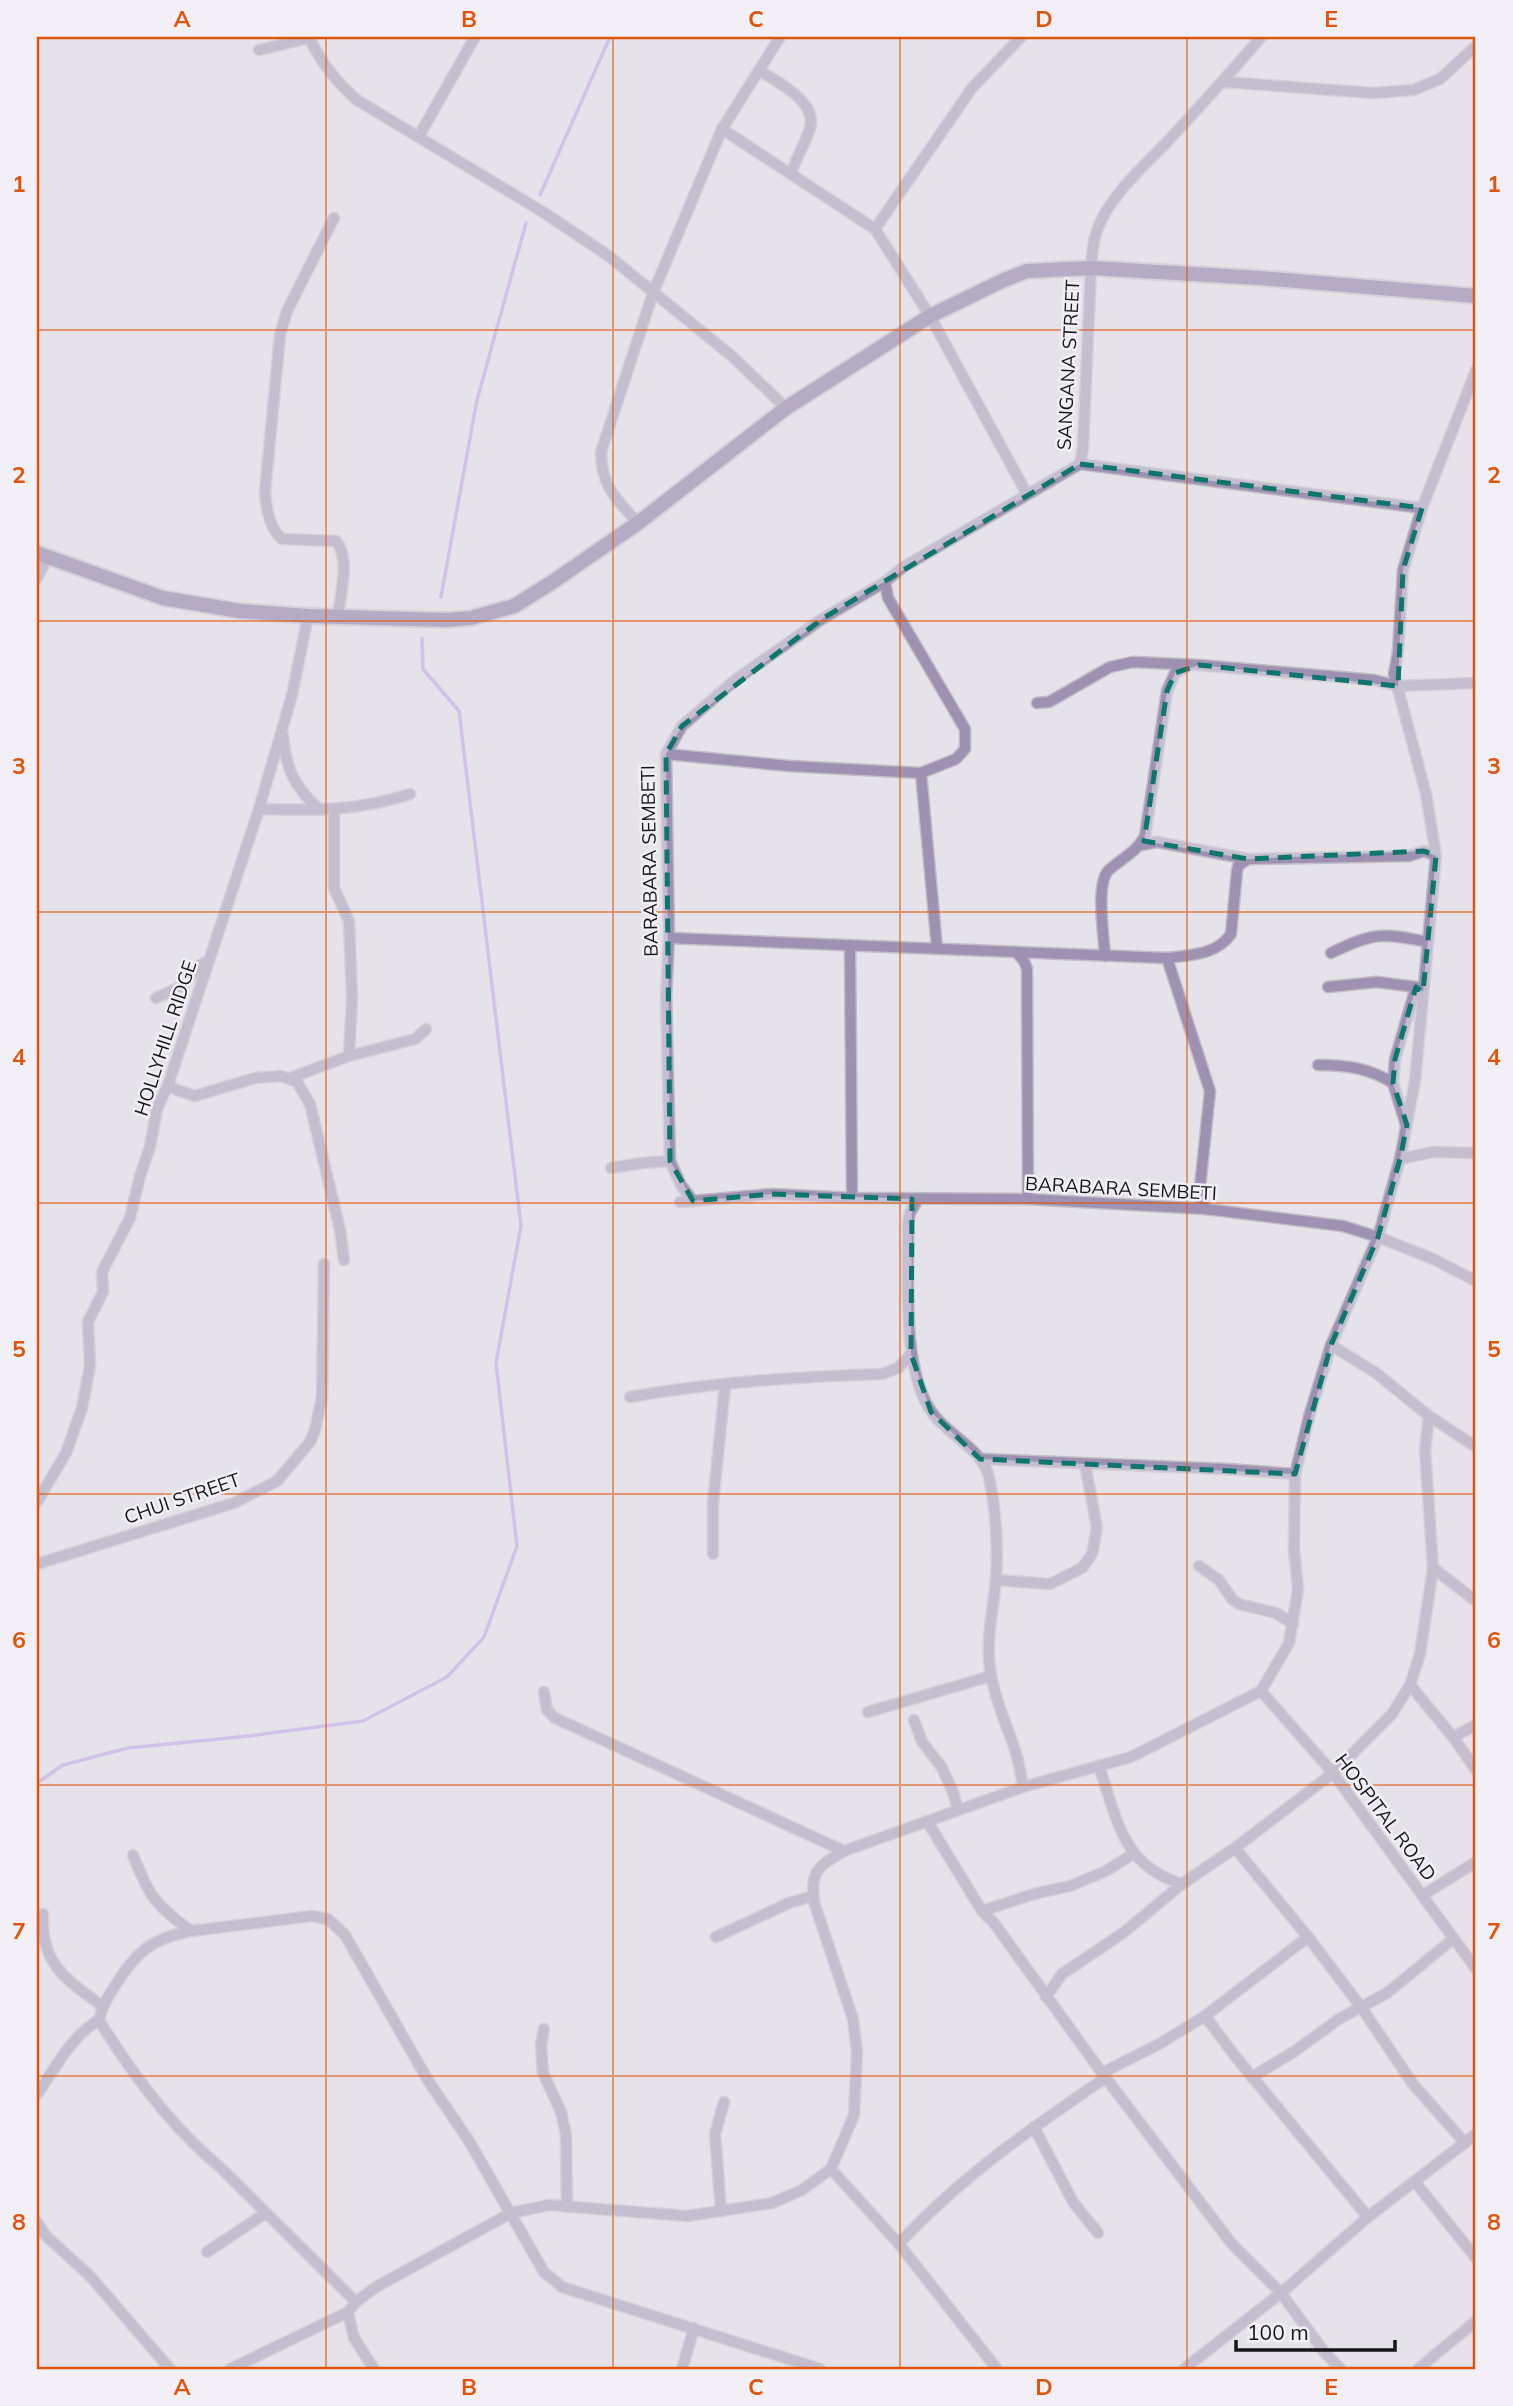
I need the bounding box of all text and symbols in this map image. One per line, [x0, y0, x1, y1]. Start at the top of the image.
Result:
text: A [173, 4, 191, 33]
text: B [461, 4, 477, 33]
text: C [748, 4, 764, 33]
text: D [1035, 4, 1053, 33]
text: E [1324, 4, 1338, 33]
text: 1 [12, 169, 26, 198]
text: 1 [1487, 169, 1501, 198]
street label: SANGANA STREET [1052, 279, 1084, 451]
text: 2 [12, 460, 26, 489]
text: 2 [1487, 460, 1501, 489]
text: 3 [12, 751, 26, 780]
text: 3 [1487, 751, 1501, 780]
street label: BARABARA SEMBETI [635, 765, 663, 957]
street label: HOLLYHILL RIDGE [129, 957, 201, 1119]
text: 4 [12, 1042, 26, 1071]
text: 4 [1487, 1042, 1501, 1071]
street label: BARABARA SEMBETI [1025, 1171, 1217, 1205]
text: 5 [12, 1334, 26, 1363]
text: 5 [1487, 1334, 1501, 1363]
street label: CHUI STREET [121, 1467, 244, 1529]
text: 6 [12, 1625, 26, 1654]
text: 6 [1487, 1625, 1501, 1654]
street label: HOSPITAL ROAD [1330, 1749, 1442, 1885]
text: 7 [12, 1916, 26, 1945]
text: 7 [1487, 1916, 1501, 1945]
text: 8 [12, 2207, 26, 2236]
text: 8 [1487, 2207, 1501, 2236]
scale bar [1236, 2308, 1396, 2352]
text: 100 m [1247, 2319, 1309, 2345]
text: A [173, 2372, 191, 2401]
text: B [461, 2372, 477, 2401]
text: C [748, 2372, 764, 2401]
text: D [1035, 2372, 1053, 2401]
text: E [1324, 2372, 1338, 2401]

